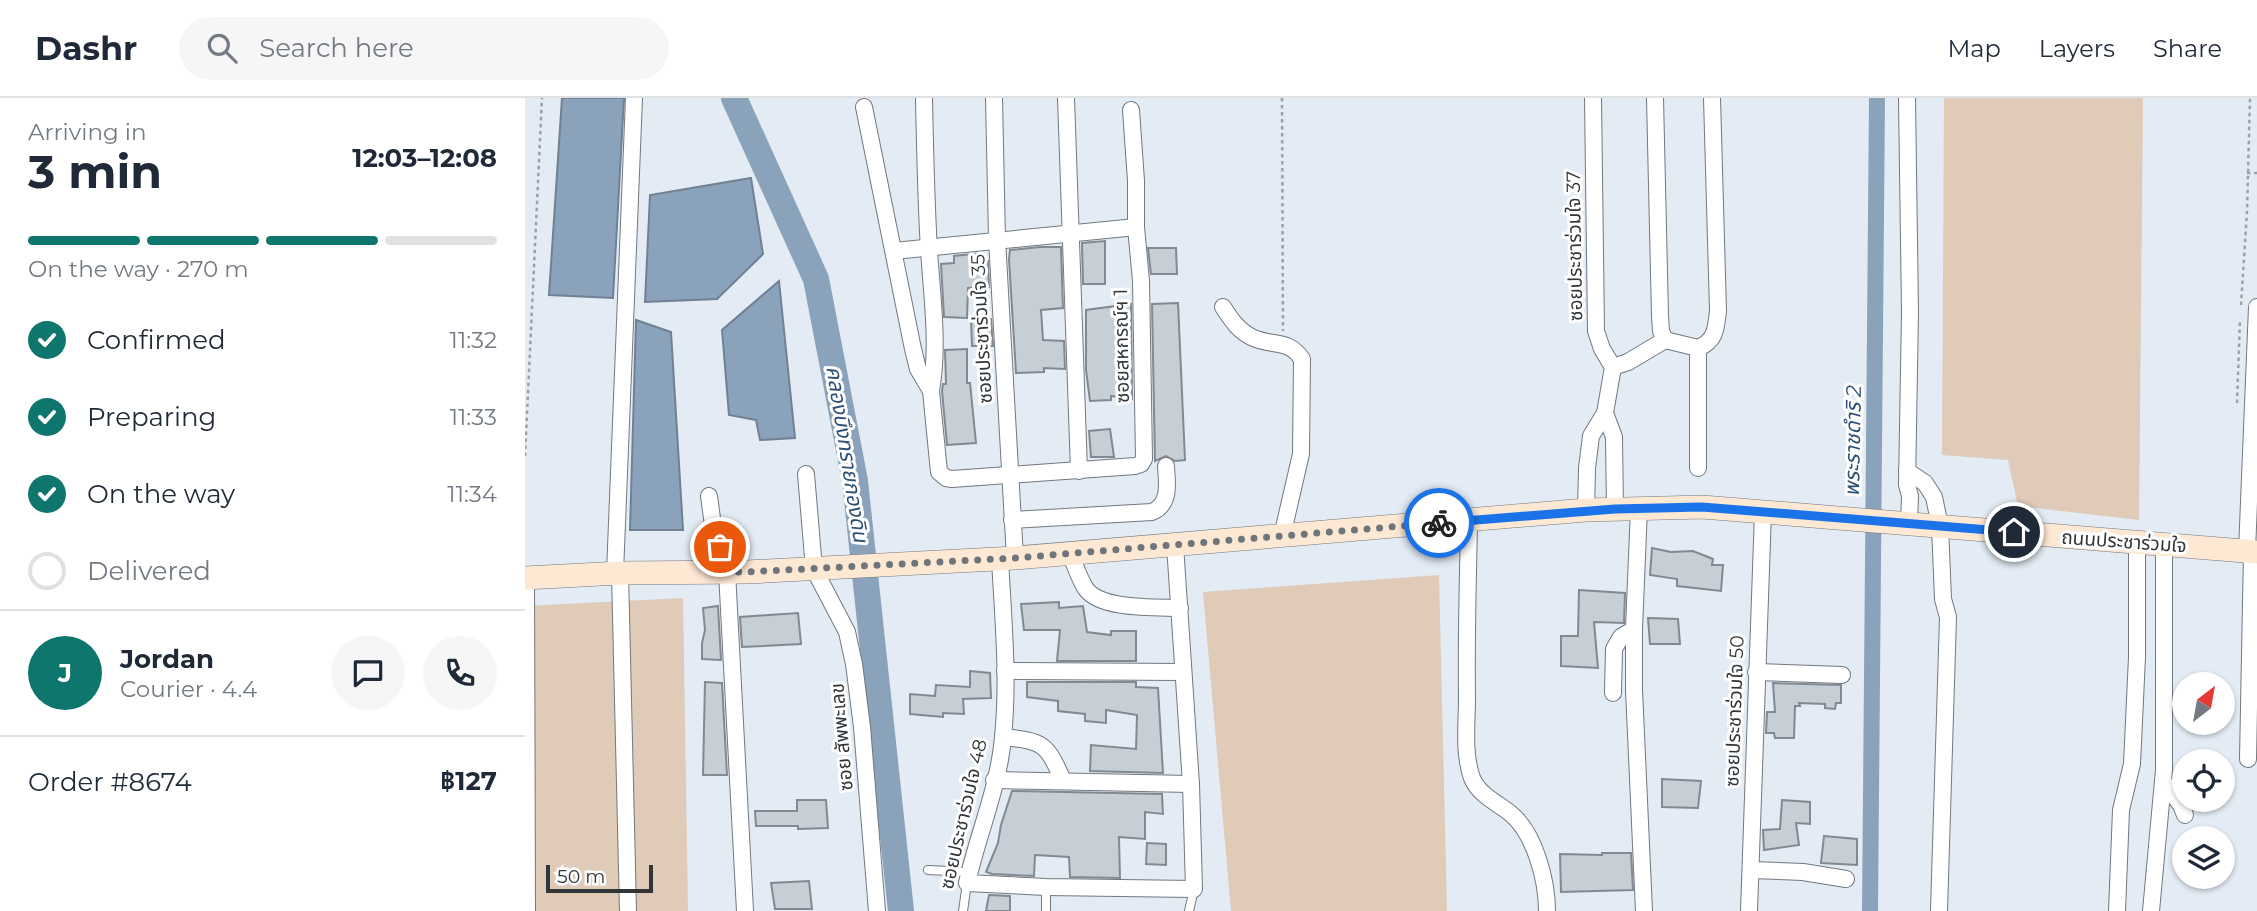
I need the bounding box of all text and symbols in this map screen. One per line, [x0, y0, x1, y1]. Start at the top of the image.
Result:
search box [179, 17, 669, 80]
text: Dashr [35, 28, 137, 68]
icon: search [203, 29, 241, 67]
text: Search here [259, 32, 414, 64]
text: Map [1947, 34, 2001, 63]
text: Layers [2039, 34, 2115, 63]
text: Share [2153, 34, 2222, 63]
text: Arriving in [28, 118, 147, 146]
text: 12:03–12:08 [352, 142, 497, 174]
text: 3 min [28, 143, 162, 200]
street label: ซอยประชาร่วมใจ 37 [1562, 171, 1587, 321]
street label: ซอยประชาร่วมใจ 35 [966, 253, 997, 404]
text: On the way · 270 m [28, 255, 249, 283]
street label: ซอยสหกรณ์ฯ 1 [1109, 289, 1134, 403]
icon: check [28, 321, 66, 359]
text: Confirmed [87, 324, 226, 356]
text: 11:32 [450, 326, 497, 354]
water label: คลองบึงทรายกองดิน [821, 364, 874, 545]
water label: พระราชดำริ 2 [1839, 385, 1866, 497]
icon: check [28, 398, 66, 436]
text: Preparing [87, 401, 216, 433]
text: 11:33 [450, 403, 497, 431]
icon: check [28, 475, 66, 513]
text: On the way [87, 478, 235, 510]
text: 11:34 [447, 480, 497, 508]
courier [1404, 488, 1474, 558]
pin [1984, 502, 2044, 562]
icon: bike [1420, 504, 1458, 542]
icon: home [1995, 513, 2033, 551]
pin [690, 517, 750, 577]
street label: ถนนประชาร่วมใจ [2061, 526, 2187, 557]
icon: bag [701, 528, 739, 566]
text: Delivered [87, 555, 211, 587]
street label: ซอยประชาร่วมใจ 50 [1720, 635, 1749, 787]
button: chat [331, 636, 405, 710]
button: phone [423, 636, 497, 710]
text: Jordan [120, 643, 214, 675]
text: J [58, 657, 72, 689]
north arrow [2172, 672, 2235, 735]
map controls [2172, 672, 2235, 889]
text: Courier · 4.4 [120, 675, 257, 703]
street label: ซอย สัพพะเลข [825, 682, 858, 792]
street label: ซอยประชาร่วมใจ 48 [935, 737, 992, 891]
button: locate [2172, 749, 2235, 812]
text: ฿127 [440, 765, 497, 797]
text: Order #8674 [28, 766, 192, 798]
button: layers [2172, 826, 2235, 889]
scale bar [546, 862, 653, 894]
text: 50 m [557, 865, 605, 888]

